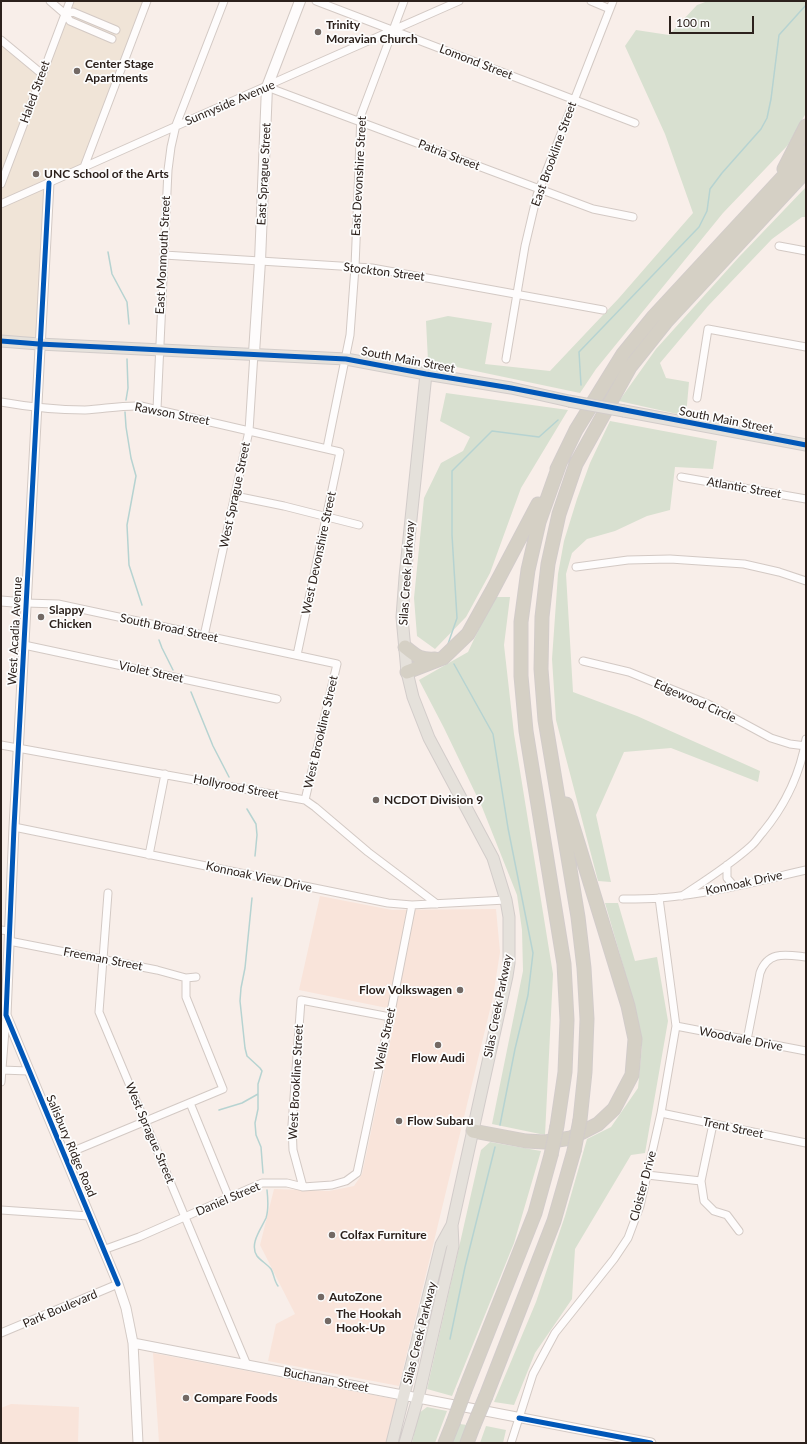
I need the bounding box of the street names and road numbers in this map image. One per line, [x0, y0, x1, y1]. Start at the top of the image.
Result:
street label: Lomond Street [437, 41, 515, 83]
street label: Haled Street [17, 59, 53, 125]
street label: Sunnyside Avenue [183, 78, 277, 128]
street label: East Brookline Street [528, 100, 580, 208]
street label: East Devonshire Street [349, 116, 369, 236]
street label: East Sprague Street [254, 122, 274, 226]
street label: Patria Street [416, 137, 482, 173]
street label: East Monmouth Street [153, 195, 173, 315]
street label: Stockton Street [343, 260, 425, 284]
street label: South Main Street [360, 344, 456, 376]
street label: Rawson Street [133, 400, 211, 428]
street label: South Main Street [678, 404, 774, 436]
street label: West Sprague Street [217, 441, 253, 549]
street label: Atlantic Street [706, 474, 782, 502]
street label: West Devonshire Street [299, 490, 339, 616]
street label: Silas Creek Parkway [396, 520, 418, 626]
street label: West Acadia Avenue [5, 576, 25, 686]
street label: South Broad Street [119, 611, 219, 645]
street label: Violet Street [117, 658, 185, 686]
street label: West Brookline Street [301, 674, 341, 790]
street label: Edgewood Circle [652, 676, 738, 726]
street label: Hollyrood Street [192, 772, 280, 802]
street label: Konnoak View Drive [205, 859, 313, 895]
street label: Konnoak Drive [704, 868, 784, 898]
street label: Freeman Street [62, 944, 144, 974]
street label: Silas Creek Parkway [481, 953, 515, 1059]
street label: Wells Street [371, 1006, 399, 1072]
street label: West Brookline Street [286, 1024, 306, 1140]
street label: Woodvale Drive [698, 1024, 784, 1054]
street label: West Sprague Street [122, 1081, 178, 1185]
street label: Salisbury Ridge Road [43, 1093, 99, 1199]
street label: Trent Street [701, 1115, 765, 1141]
street label: Cloister Drive [627, 1149, 659, 1223]
street label: Daniel Street [194, 1179, 262, 1219]
street label: Silas Creek Parkway [400, 1280, 440, 1386]
street label: Park Boulevard [21, 1287, 99, 1331]
street label: Buchanan Street [282, 1365, 370, 1395]

